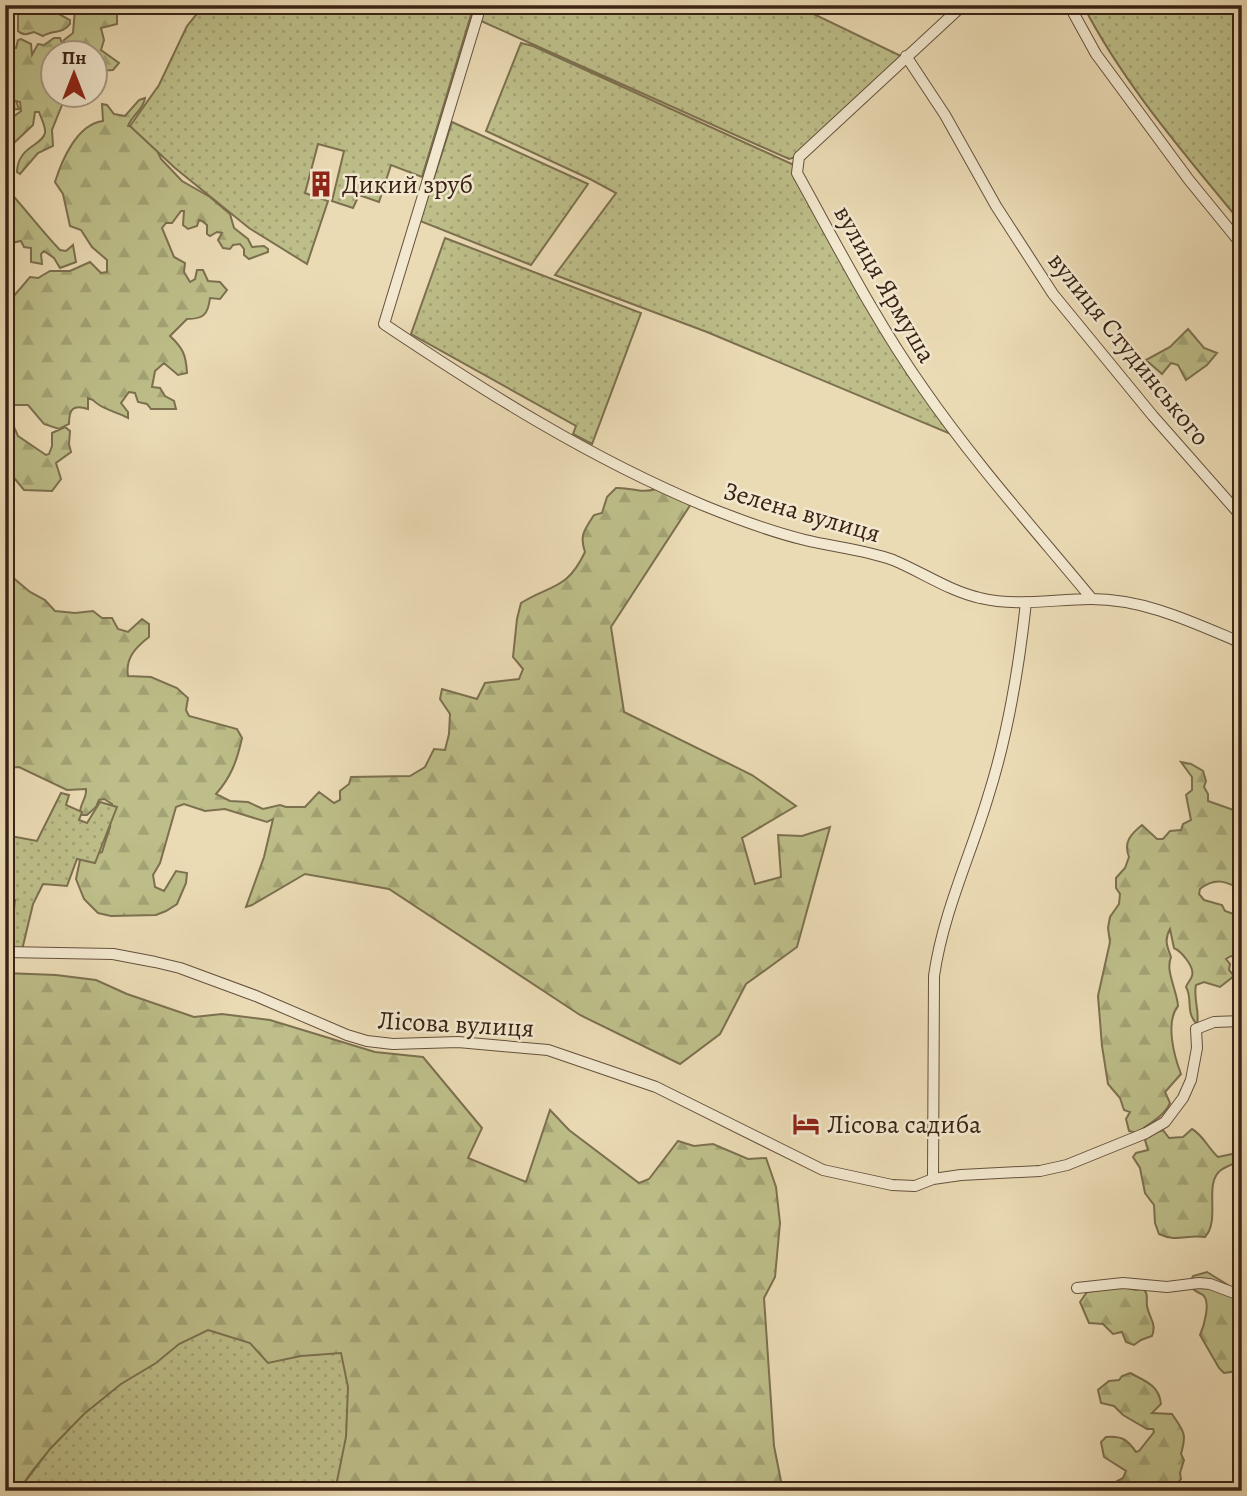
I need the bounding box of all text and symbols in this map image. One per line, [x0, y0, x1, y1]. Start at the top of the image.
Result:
north arrow [38, 38, 108, 108]
text: Пн [62, 45, 86, 71]
place label: Дикий зруб [342, 167, 473, 202]
building icon: Дикий зруб [306, 169, 336, 199]
street label: вулиця Ярмуша [826, 199, 944, 369]
street label: вулиця Студинського [1040, 245, 1218, 453]
street label: Зелена вулиця [719, 473, 885, 551]
street label: Лісова вулиця [377, 1002, 535, 1046]
place label: Лісова садиба [827, 1107, 981, 1142]
hotel icon: Лісова садиба [791, 1109, 821, 1139]

